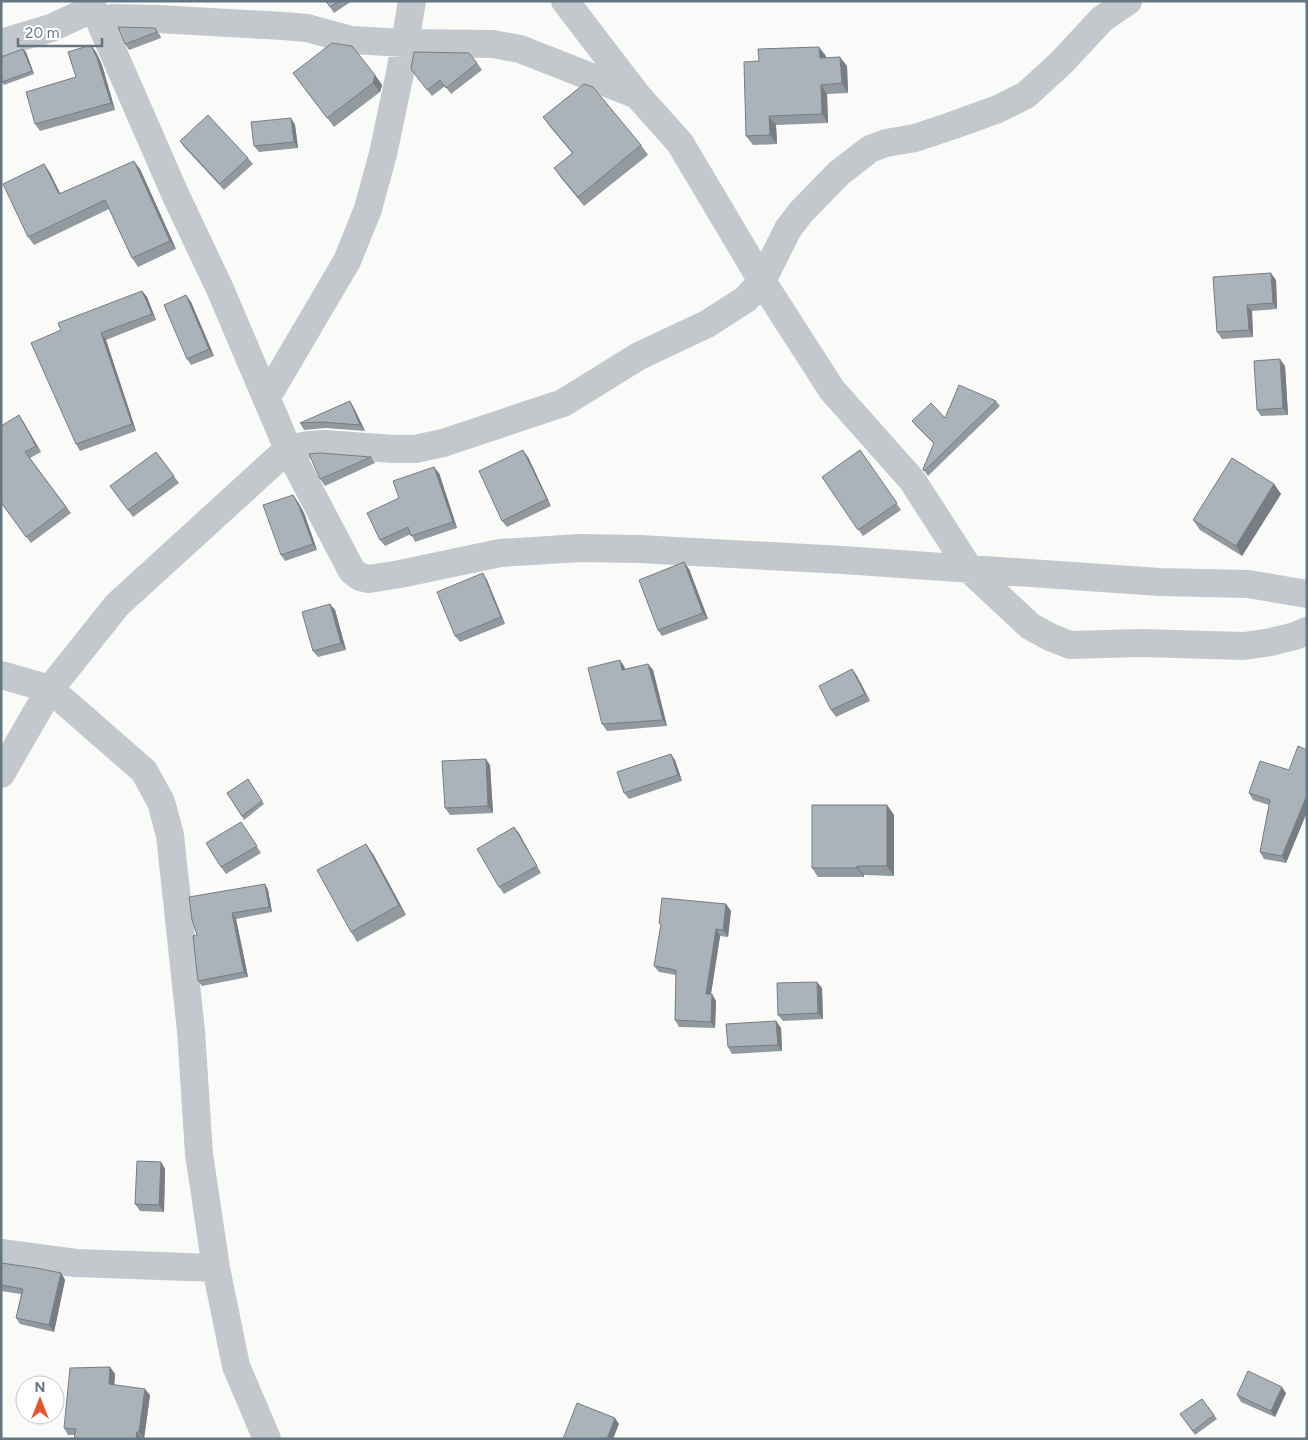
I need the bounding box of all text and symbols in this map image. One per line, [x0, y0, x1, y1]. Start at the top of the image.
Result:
scale bar [18, 15, 101, 47]
text: 20 m [25, 24, 59, 42]
north arrow [15, 1375, 65, 1425]
text: N [35, 1379, 45, 1396]

